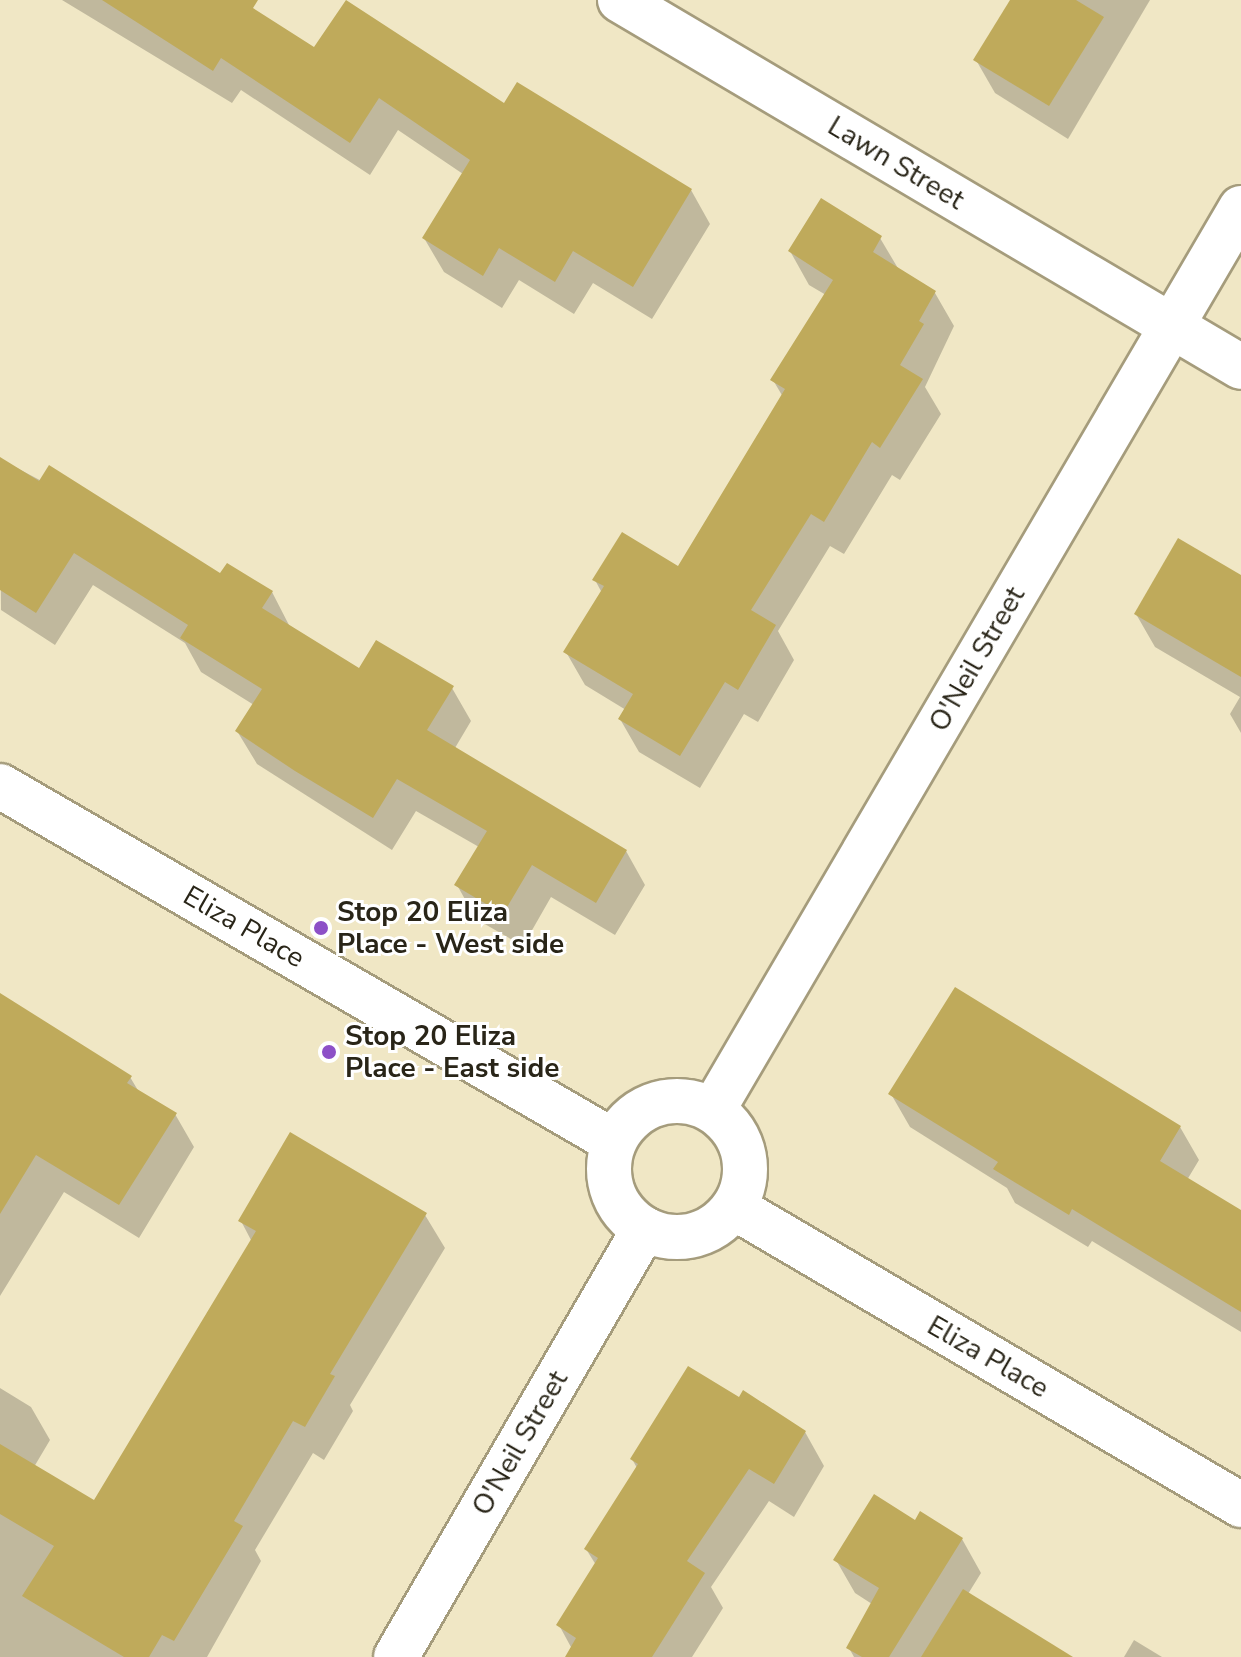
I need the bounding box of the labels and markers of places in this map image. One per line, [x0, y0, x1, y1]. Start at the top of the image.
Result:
place label: Stop 20 Eliza Place - West side [337, 895, 564, 961]
marker: Stop 20 Eliza Place - West side [312, 919, 330, 937]
place label: Stop 20 Eliza Place - East side [345, 1019, 559, 1085]
marker: Stop 20 Eliza Place - East side [320, 1043, 338, 1061]

